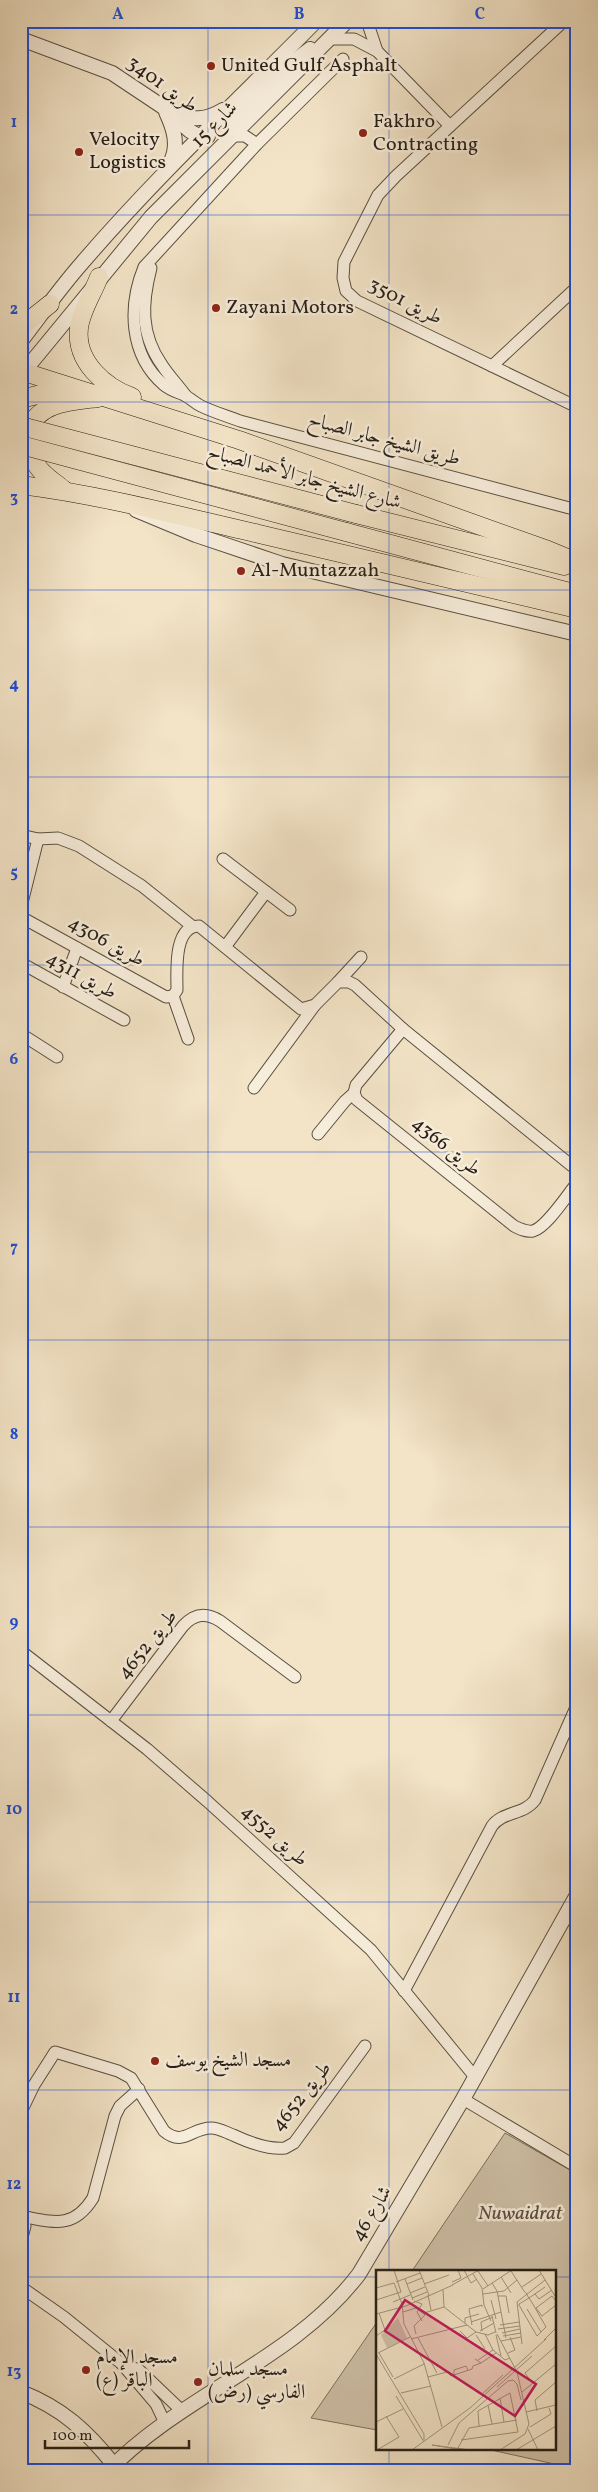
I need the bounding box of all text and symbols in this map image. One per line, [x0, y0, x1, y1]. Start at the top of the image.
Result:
text: A [112, 4, 124, 26]
text: B [294, 4, 305, 26]
text: C [475, 4, 485, 26]
street label: طريق 3401 [121, 50, 203, 120]
place label: United Gulf Asphalt [221, 52, 398, 80]
marker: United Gulf Asphalt [205, 60, 217, 72]
street label: شارع 15 [185, 95, 246, 156]
place label: Fakhro Contracting [373, 108, 478, 159]
text: 1 [11, 112, 17, 134]
place label: Velocity Logistics [89, 126, 166, 177]
marker: Fakhro Contracting [357, 127, 369, 139]
marker: Velocity Logistics [73, 146, 85, 158]
street label: طريق 3501 [363, 271, 447, 333]
place label: Zayani Motors [226, 294, 354, 322]
text: 2 [10, 299, 18, 321]
marker: Zayani Motors [210, 302, 222, 314]
street label: طريق الشيخ جابر الصباح [304, 406, 463, 476]
street label: شارع الشيخ جابر الأحمد الصباح [203, 436, 405, 519]
text: 3 [10, 487, 18, 509]
place label: Al-Muntazzah [251, 557, 379, 585]
marker: Al-Muntazzah [235, 565, 247, 577]
text: 4 [9, 674, 19, 696]
text: 5 [10, 862, 18, 884]
street label: طريق 4306 [62, 909, 150, 975]
street label: طريق 4311 [40, 945, 122, 1007]
text: 6 [10, 1049, 19, 1071]
street label: طريق 4366 [405, 1110, 487, 1184]
text: 7 [10, 1237, 18, 1259]
text: 8 [10, 1424, 18, 1446]
street label: طريق 4652 [111, 1604, 185, 1686]
text: 9 [10, 1612, 19, 1634]
street label: طريق 4552 [234, 1798, 314, 1874]
text: 10 [6, 1799, 22, 1821]
text: 11 [8, 1987, 20, 2009]
place label: مسجد الشيخ يوسف [165, 2047, 291, 2077]
marker: مسجد الشيخ يوسف [149, 2055, 161, 2067]
street label: طريق 4652 [265, 2056, 339, 2138]
text: 12 [7, 2174, 21, 2196]
street label: شارع 46 [344, 2181, 401, 2248]
park label: Nuwaidrat [478, 2200, 563, 2228]
inset map [376, 2270, 556, 2450]
place label: مسجد الإمام الباقر (ع) [96, 2344, 178, 2397]
place label: مسجد سلمان الفارسي (رض) [208, 2356, 305, 2410]
text: 13 [7, 2361, 21, 2383]
marker: مسجد الإمام الباقر (ع) [80, 2364, 92, 2376]
marker: مسجد سلمان الفارسي (رض) [192, 2376, 204, 2388]
scale bar [45, 2417, 189, 2449]
text: 100 m [52, 2426, 92, 2447]

